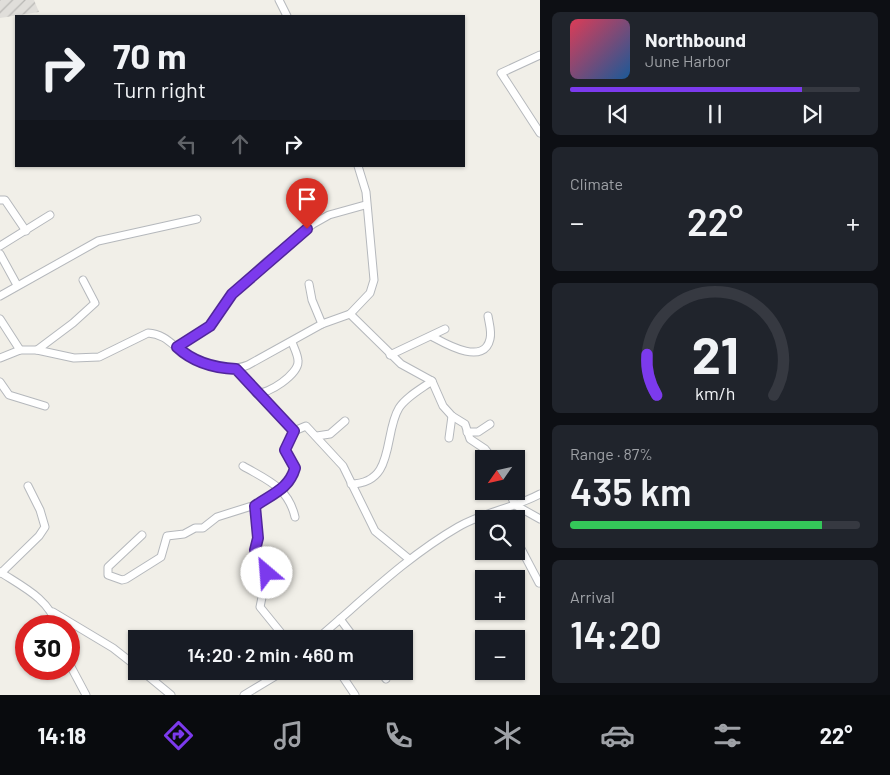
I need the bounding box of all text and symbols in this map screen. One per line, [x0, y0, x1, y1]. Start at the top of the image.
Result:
text: Northbound [645, 28, 746, 51]
text: 70 m [113, 34, 187, 76]
icon: right [30, 35, 95, 100]
text: June Harbor [645, 51, 731, 70]
text: Turn right [113, 76, 206, 102]
icon: previous [604, 100, 632, 128]
icon: pause [701, 100, 729, 128]
icon: next [798, 100, 826, 128]
icon: left [173, 130, 201, 158]
icon: ahead [226, 130, 254, 158]
icon: right [279, 130, 307, 158]
text: Climate [570, 174, 623, 193]
pin [286, 178, 328, 229]
icon: arrive [293, 185, 321, 213]
text: 22° [687, 198, 743, 244]
text: − [570, 205, 584, 239]
text: + [846, 205, 860, 239]
text: 21 [691, 322, 739, 384]
text: km/h [695, 382, 735, 404]
text: Range · 87% [570, 444, 653, 463]
north arrow [475, 450, 525, 500]
map controls [475, 450, 525, 680]
text: 435 km [570, 468, 692, 514]
button: search [475, 510, 525, 560]
position arrow [240, 546, 292, 598]
button: + [475, 570, 525, 620]
text: Arrival [570, 587, 615, 606]
text: 14:20 [570, 611, 662, 657]
speed limit sign: 30 [15, 615, 80, 680]
button: − [475, 630, 525, 680]
text: 14:20 · 2 min · 460 m [187, 643, 354, 666]
icon: directions [161, 718, 196, 753]
icon: music [271, 718, 306, 753]
icon: phone [381, 718, 416, 753]
icon: climate [490, 718, 525, 753]
icon: car [600, 718, 635, 753]
icon: filters [710, 718, 745, 753]
text: 14:18 [37, 722, 86, 748]
text: 22° [820, 722, 853, 748]

